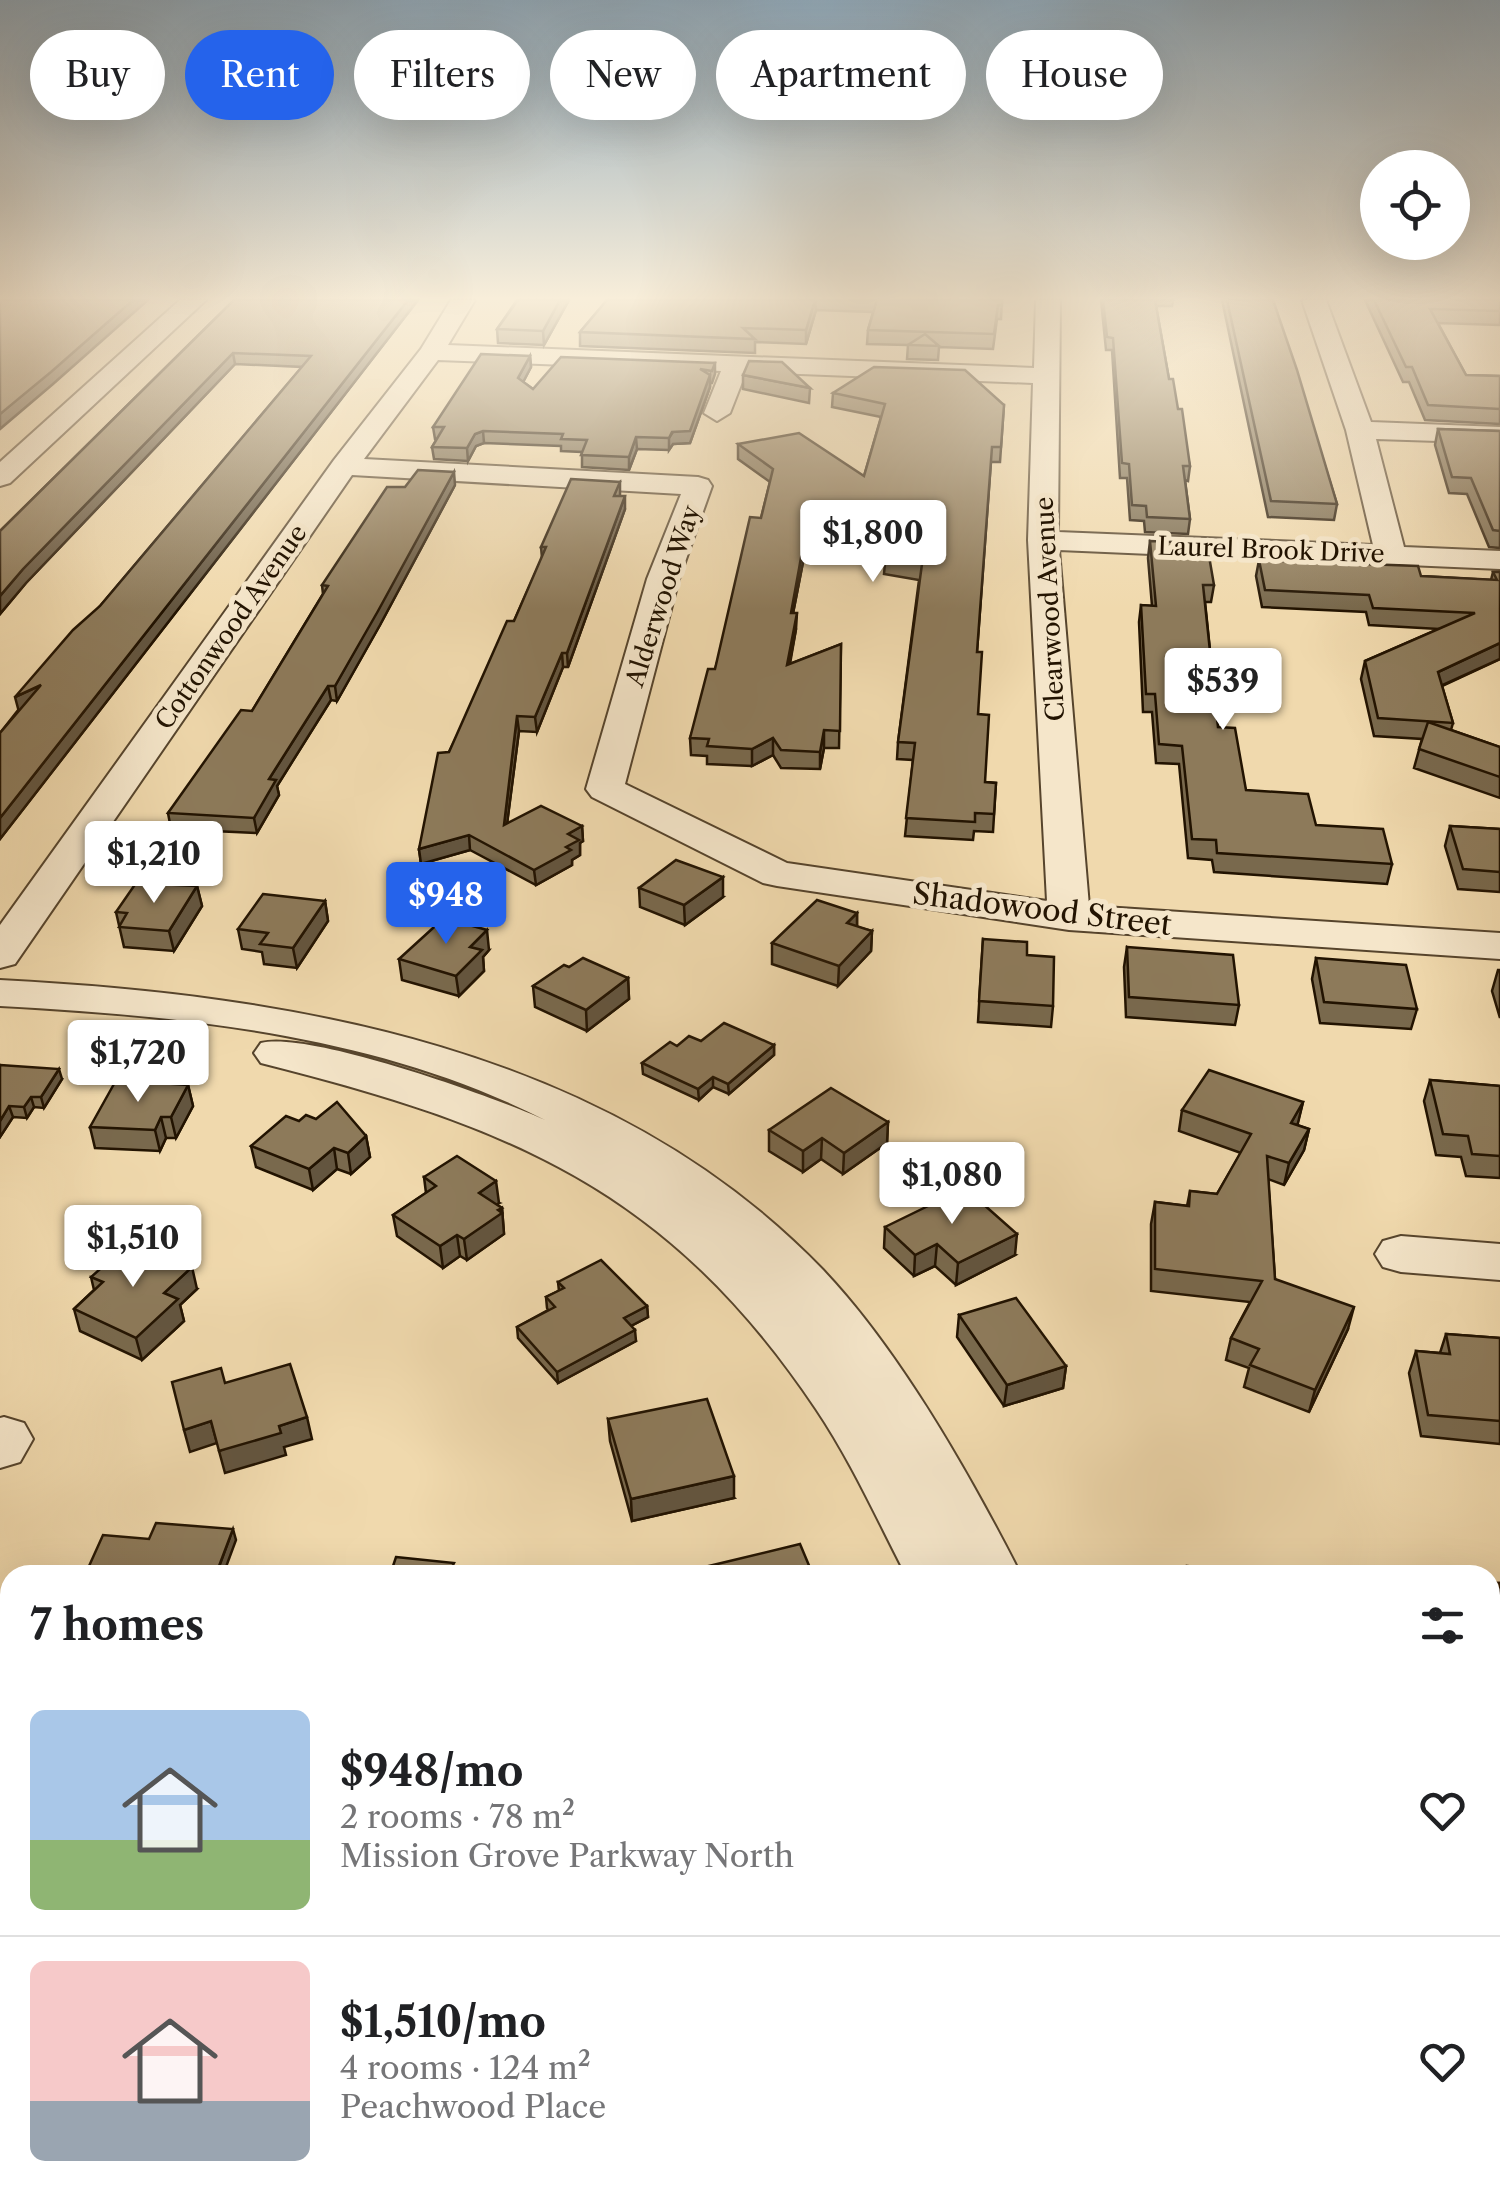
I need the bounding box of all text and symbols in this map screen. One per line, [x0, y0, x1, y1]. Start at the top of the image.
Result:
chip: Buy [30, 30, 165, 120]
chip: Rent [185, 30, 334, 120]
chip: Filters [354, 30, 530, 120]
chip: New [550, 30, 696, 120]
chip: Apartment [716, 30, 966, 120]
chip: House [986, 30, 1163, 120]
map controls [1360, 150, 1470, 260]
button: locate [1360, 150, 1470, 260]
street label: Clearwood Avenue [1029, 496, 1071, 722]
street label: Alderwood Way [619, 500, 707, 692]
pin: $1,800 [792, 500, 954, 585]
text: $1,800 [822, 513, 924, 552]
street label: Cottonwood Avenue [149, 519, 313, 735]
street label: Laurel Brook Drive [1157, 531, 1385, 569]
pin: $539 [1164, 648, 1282, 733]
text: $539 [1187, 661, 1259, 700]
pin: $1,210 [73, 821, 235, 906]
text: $1,210 [107, 834, 201, 873]
pin: $948 [387, 862, 505, 947]
text: $948 [408, 875, 484, 914]
street label: Shadowood Street [910, 875, 1174, 943]
pin: $1,720 [57, 1020, 219, 1105]
text: $1,720 [90, 1033, 186, 1072]
pin: $1,080 [871, 1142, 1033, 1227]
text: $1,080 [901, 1155, 1003, 1194]
pin: $1,510 [52, 1205, 214, 1290]
text: $1,510 [86, 1218, 180, 1257]
icon: filters [1415, 1598, 1470, 1653]
text: 7 homes [30, 1599, 204, 1651]
text: $948/mo [340, 1745, 524, 1797]
icon: home [110, 1750, 230, 1870]
icon: heart [1415, 1783, 1470, 1838]
text: 2 rooms · 78 m² [340, 1797, 575, 1836]
text: Mission Grove Parkway North [340, 1836, 794, 1875]
text: $1,510/mo [340, 1996, 546, 2048]
icon: home [110, 2001, 230, 2121]
icon: heart [1415, 2034, 1470, 2089]
text: 4 rooms · 124 m² [340, 2048, 591, 2087]
text: Peachwood Place [340, 2087, 606, 2126]

